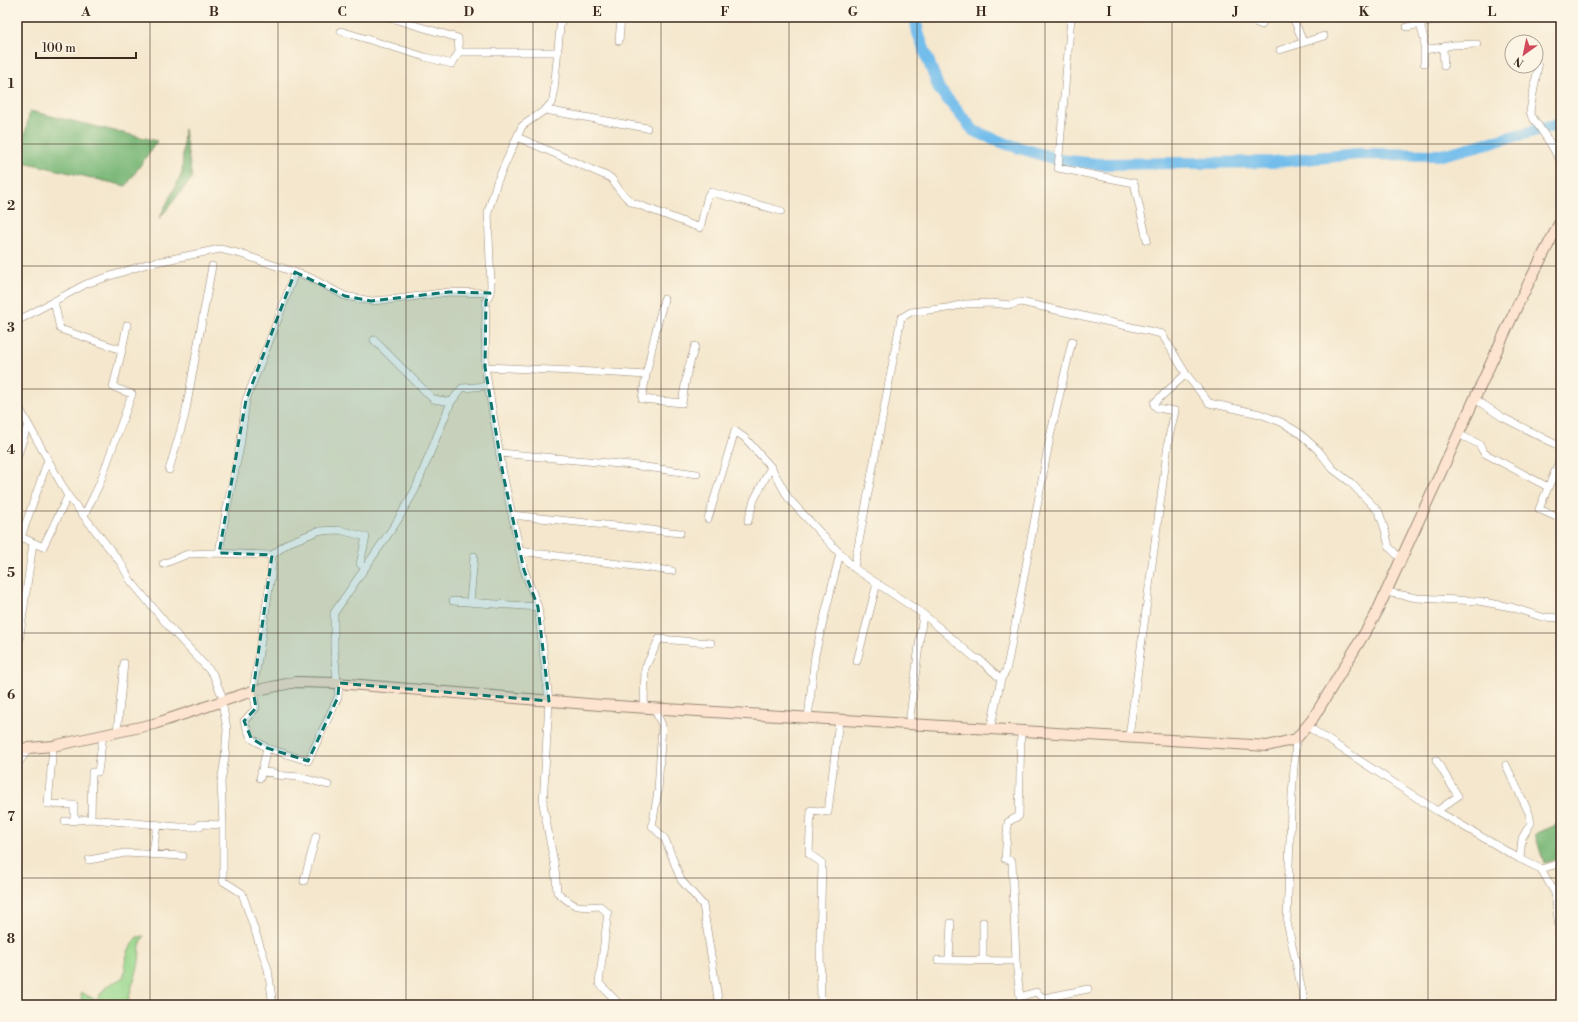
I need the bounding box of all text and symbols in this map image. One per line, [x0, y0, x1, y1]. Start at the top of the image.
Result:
text: A [80, 4, 91, 20]
text: B [209, 4, 219, 20]
text: C [337, 4, 347, 20]
text: D [464, 4, 474, 20]
text: E [592, 4, 602, 20]
text: F [720, 4, 730, 20]
text: G [848, 4, 859, 20]
text: H [976, 4, 987, 20]
text: I [1106, 4, 1112, 20]
text: J [1231, 4, 1239, 20]
text: K [1359, 4, 1370, 20]
text: L [1488, 4, 1497, 20]
scale bar [36, 34, 136, 60]
north arrow [1504, 34, 1544, 74]
text: 100 m [42, 41, 76, 56]
text: N [1511, 53, 1527, 70]
text: 1 [8, 76, 15, 92]
text: 2 [7, 198, 15, 214]
text: 3 [7, 320, 15, 336]
text: 4 [7, 442, 16, 458]
text: 5 [7, 565, 15, 581]
text: 6 [7, 687, 15, 703]
text: 7 [7, 809, 15, 825]
text: 8 [7, 931, 15, 947]

